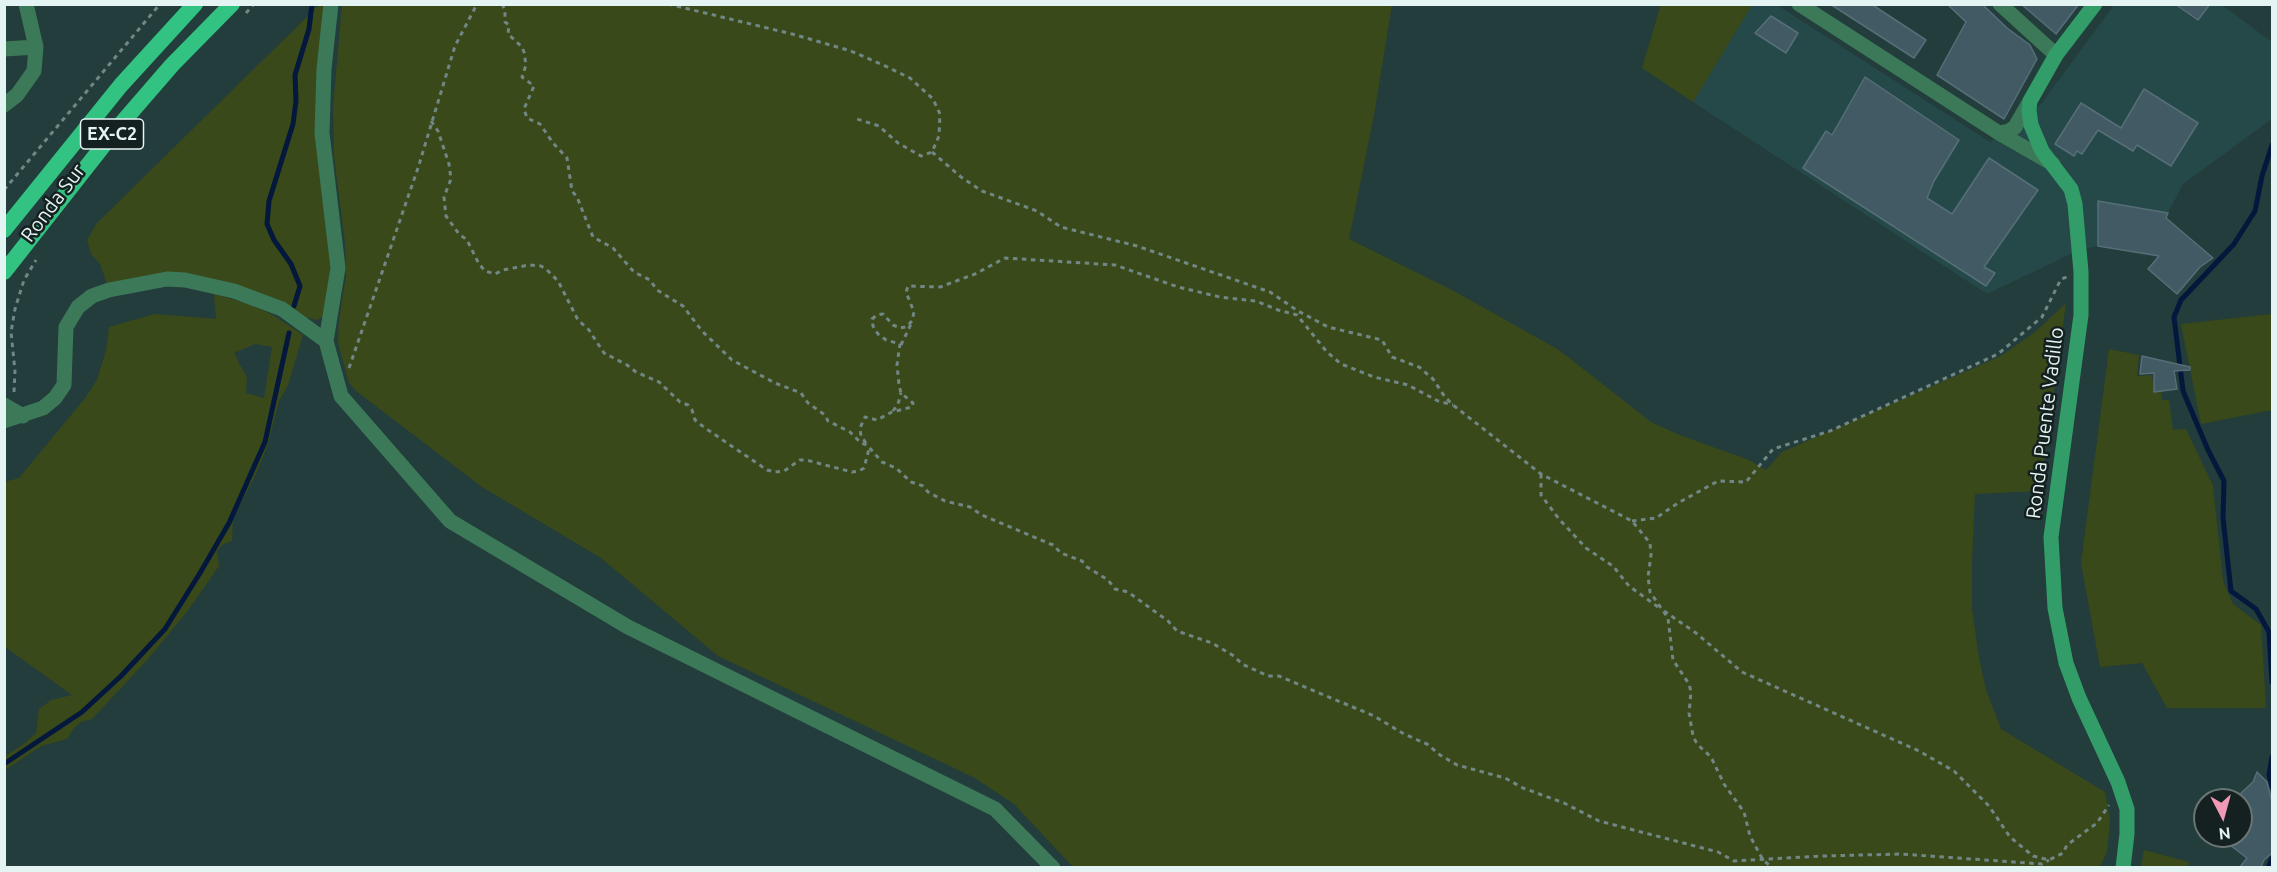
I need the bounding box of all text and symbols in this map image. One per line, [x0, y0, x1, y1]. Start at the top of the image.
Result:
road number: EX-C2 [80, 119, 144, 149]
street label: Ronda Sur [16, 159, 90, 247]
street label: Ronda Puente Vadillo [2021, 326, 2069, 520]
north arrow [2193, 788, 2253, 848]
text: N [2218, 824, 2232, 843]

